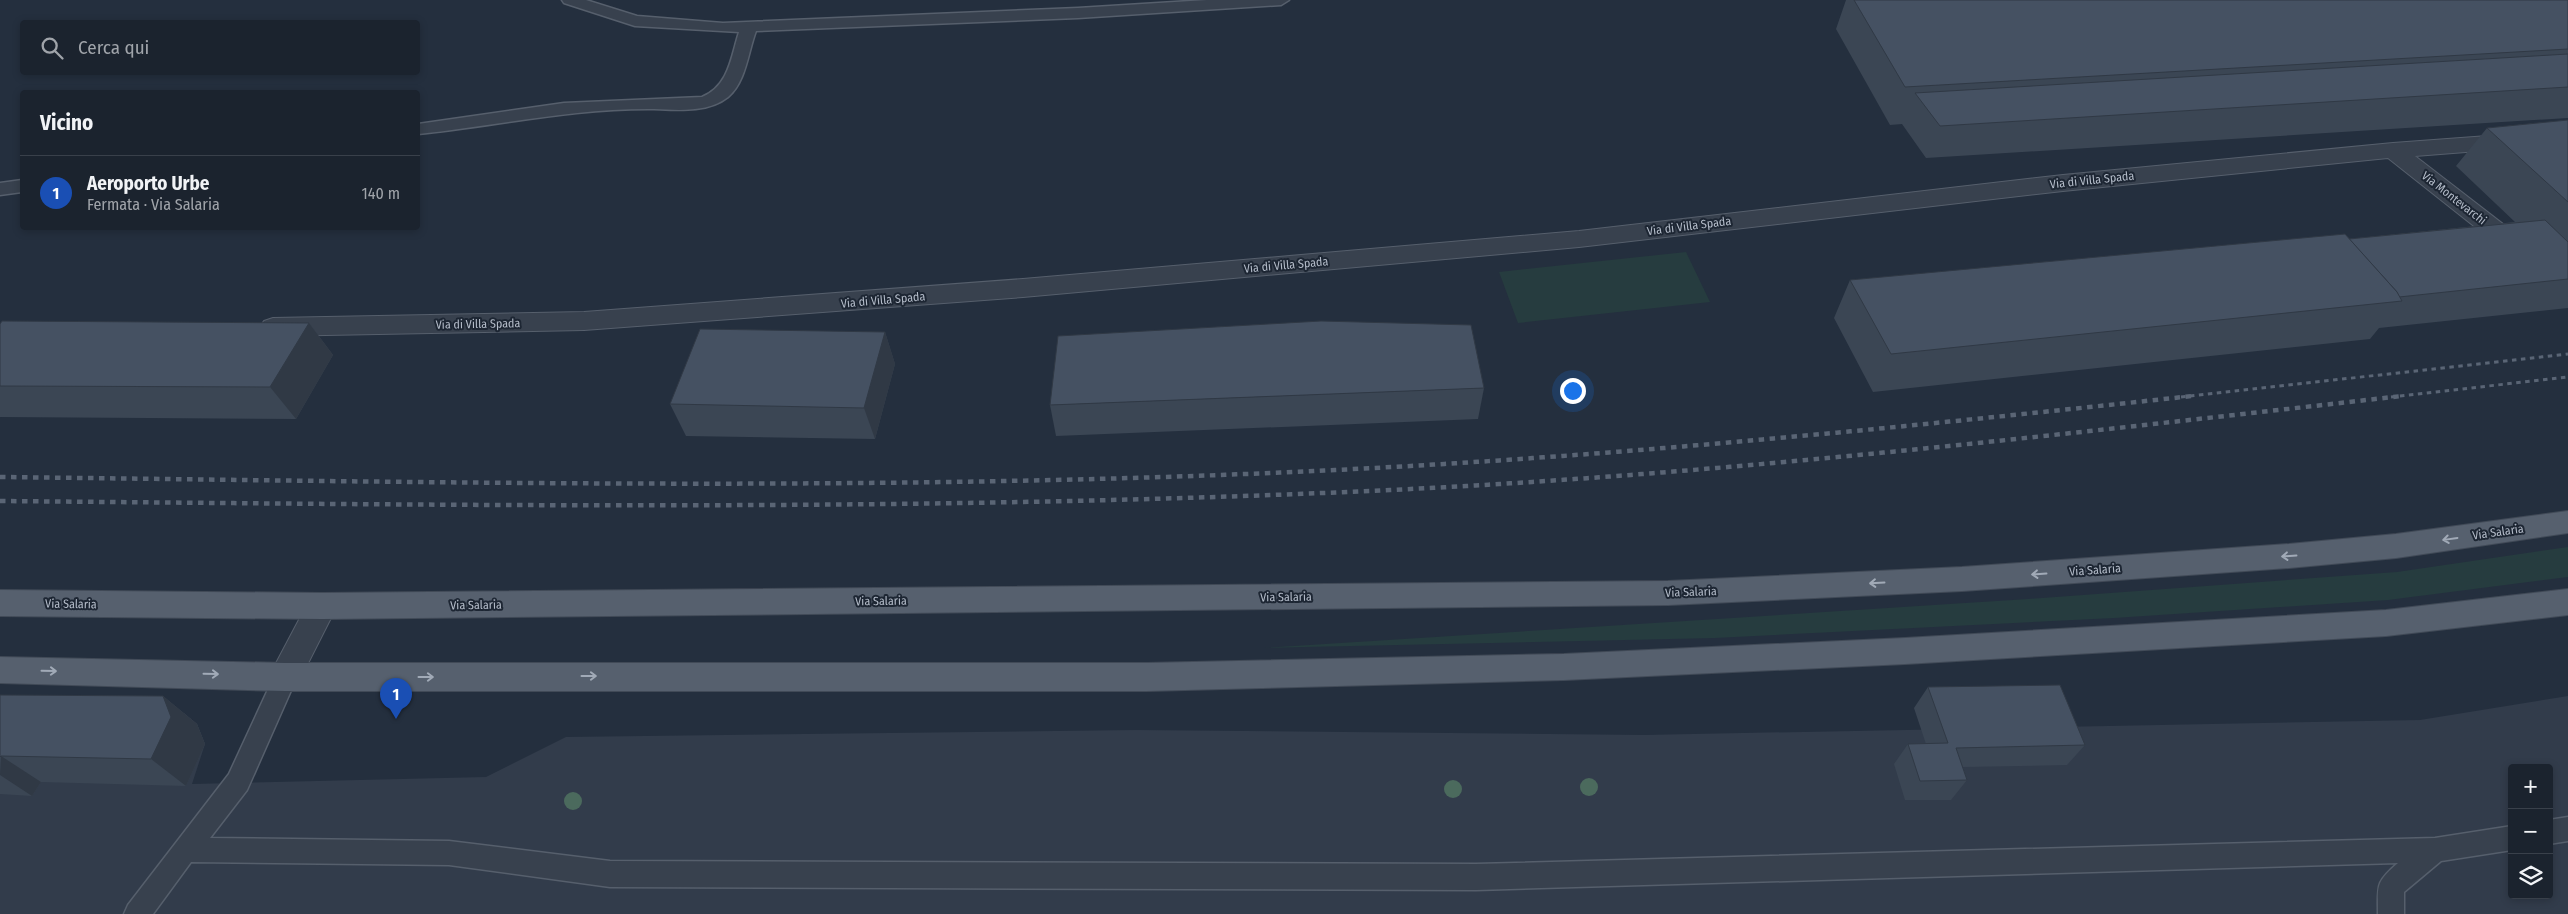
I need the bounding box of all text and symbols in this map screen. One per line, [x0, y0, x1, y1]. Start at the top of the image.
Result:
search box [20, 20, 420, 75]
icon: search [38, 34, 66, 62]
text: Cerca qui [78, 36, 149, 59]
text: Vicino [40, 110, 93, 136]
street label: Via Montevarchi [2419, 168, 2489, 228]
street label: Via di Villa Spada [2049, 169, 2135, 191]
text: Aeroporto Urbe [87, 172, 209, 195]
text: 1 [53, 184, 59, 203]
text: 140 m [362, 184, 400, 203]
text: Fermata · Via Salaria [87, 195, 220, 214]
street label: Via di Villa Spada [1646, 214, 1732, 238]
street label: Via di Villa Spada [1243, 254, 1329, 276]
street label: Via di Villa Spada [840, 289, 926, 311]
street label: Via di Villa Spada [436, 316, 521, 332]
your location [1560, 378, 1586, 404]
street label: Via Salaria [2471, 521, 2525, 543]
one-way arrow [2443, 534, 2459, 544]
one-way arrow [2281, 551, 2297, 561]
street label: Via Salaria [2069, 561, 2121, 579]
one-way arrow [2032, 569, 2048, 578]
one-way arrow [1870, 579, 1886, 588]
street label: Via Salaria [1665, 584, 1717, 600]
street label: Via Salaria [1260, 590, 1312, 604]
street label: Via Salaria [855, 594, 907, 608]
street label: Via Salaria [45, 597, 97, 611]
street label: Via Salaria [450, 598, 502, 612]
one-way arrow [40, 666, 56, 676]
one-way arrow [202, 669, 219, 679]
one-way arrow [580, 671, 596, 681]
one-way arrow [418, 672, 434, 682]
pin: 1 [380, 678, 412, 719]
map controls [2508, 764, 2553, 899]
button: + [2508, 764, 2553, 809]
button: − [2508, 809, 2553, 854]
button: layers [2508, 854, 2553, 899]

